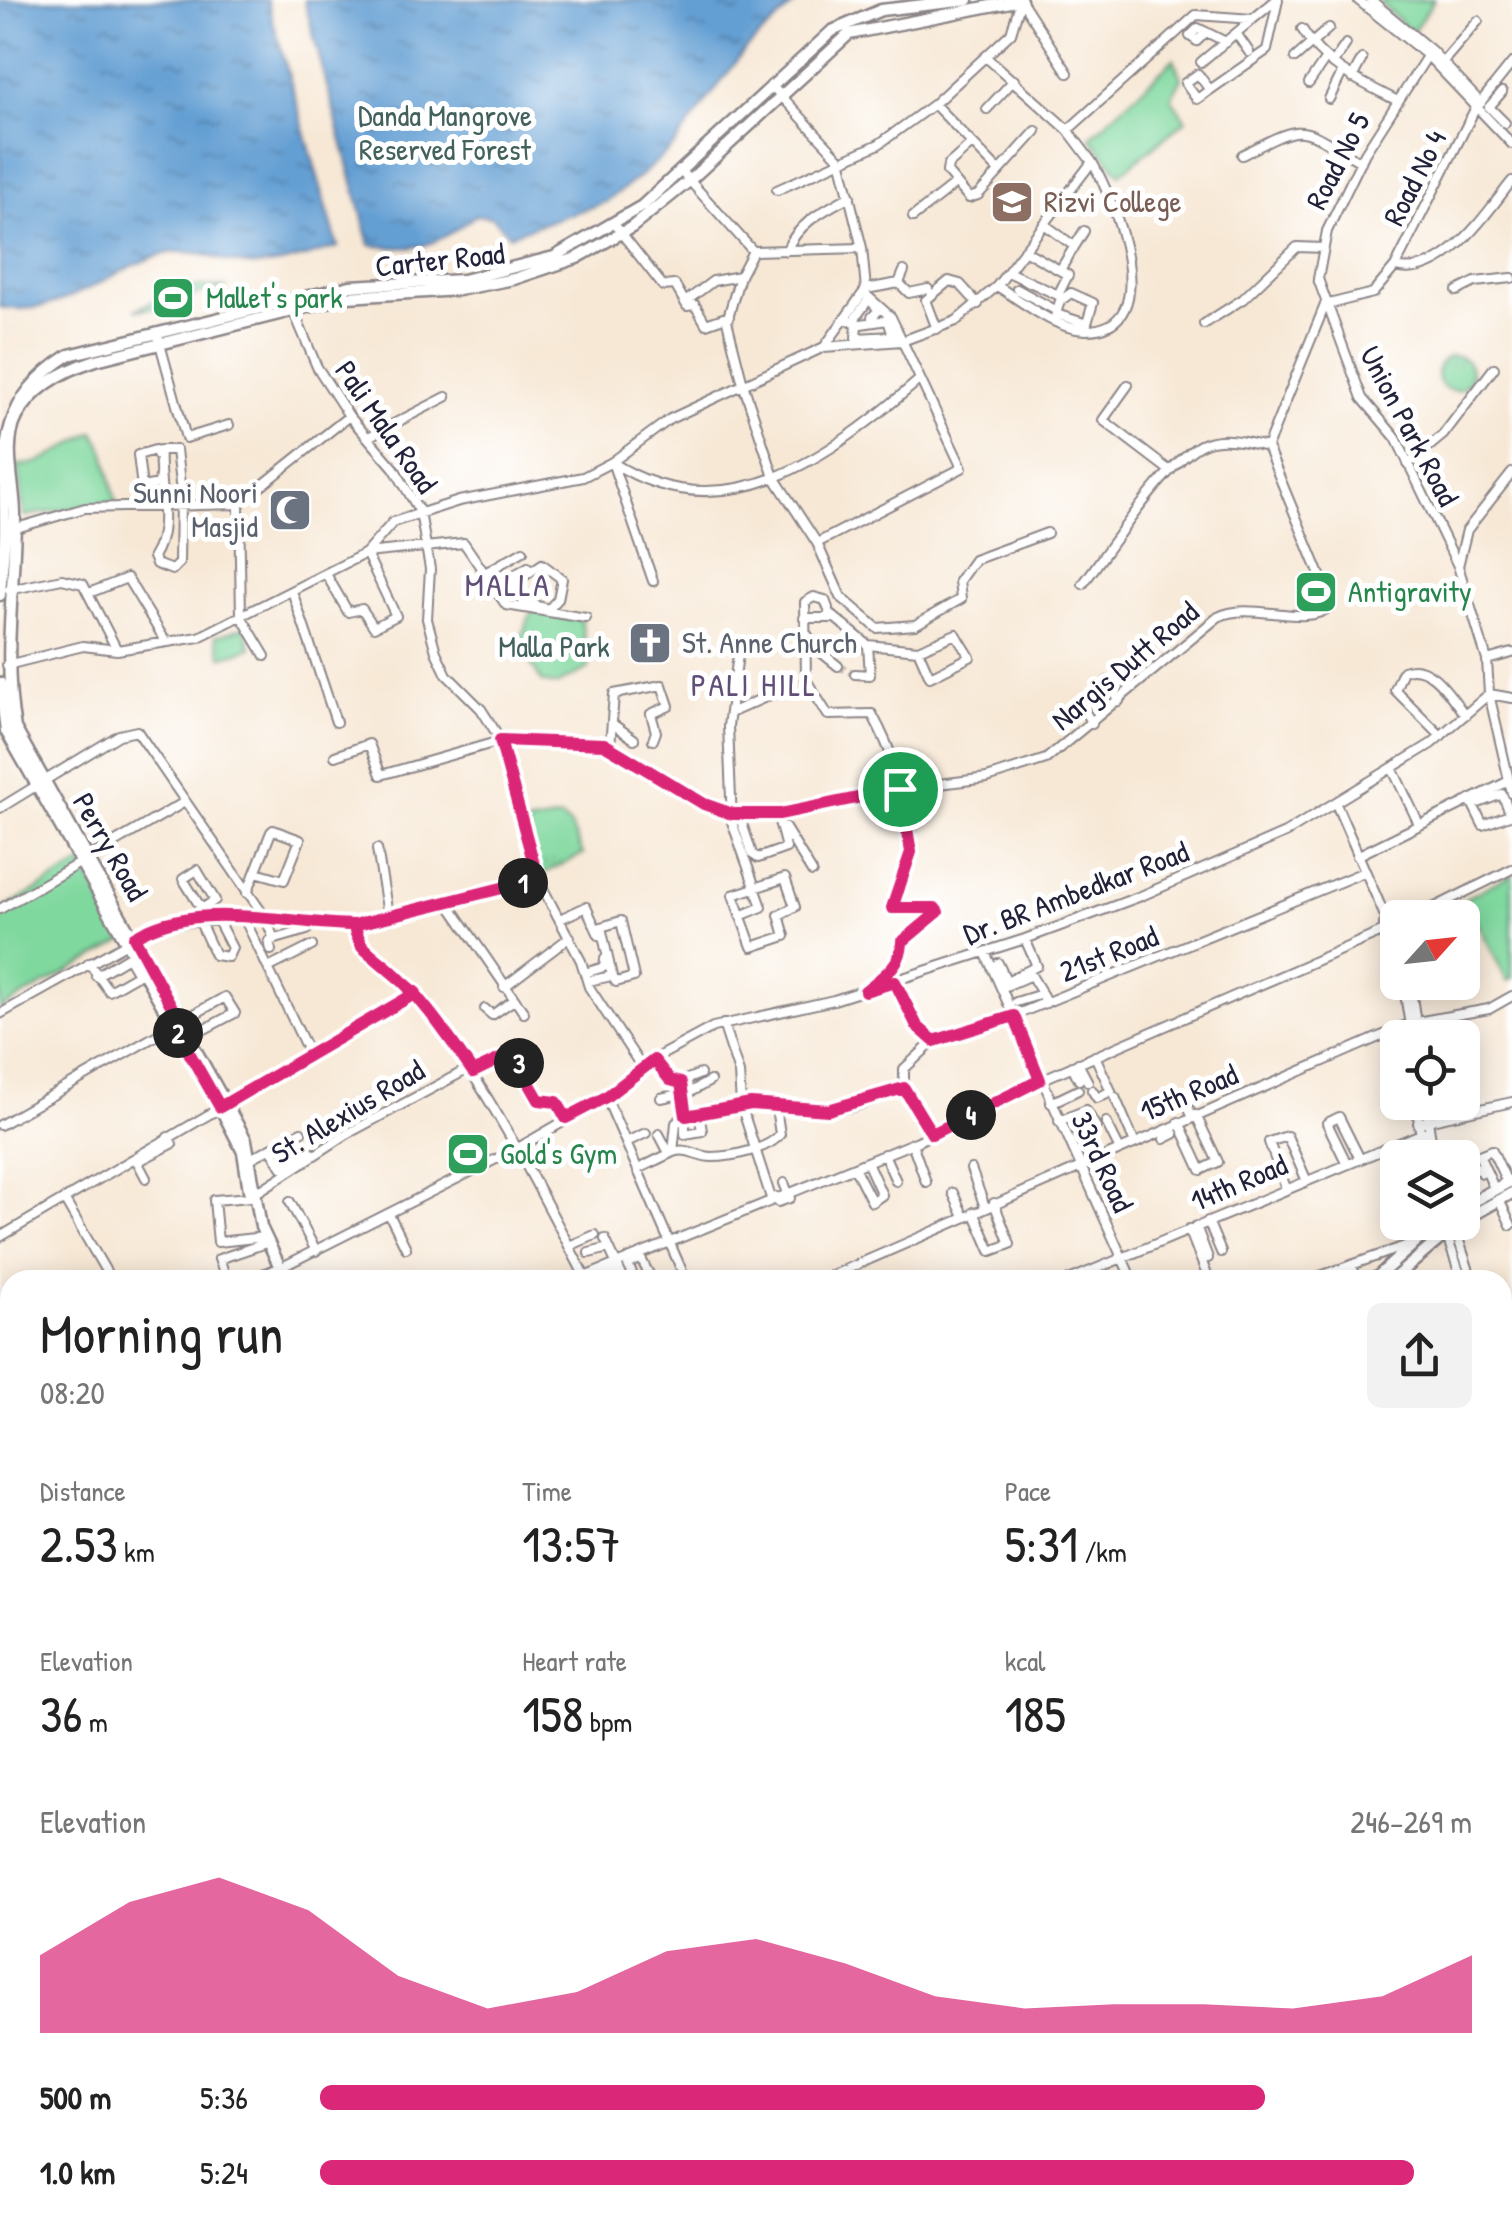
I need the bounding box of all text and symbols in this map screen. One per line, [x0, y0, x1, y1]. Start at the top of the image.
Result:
park label: Danda Mangrove Reserved Forest [358, 95, 532, 169]
street label: Road No 5 [1296, 105, 1379, 216]
street label: Road No 4 [1373, 123, 1455, 232]
school or university icon: Rizvi College [989, 179, 1035, 225]
place label: Rizvi College [1044, 181, 1182, 221]
street label: Carter Road [373, 232, 507, 286]
sports icon: Mallet's park [150, 275, 196, 321]
place label: Mallet's park [206, 277, 343, 317]
street label: Union Park Road [1351, 339, 1469, 513]
street label: Pali Mala Road [326, 352, 447, 501]
place label: Sunni Noori Masjid [133, 472, 258, 546]
mosque icon: Sunni Noori Masjid [267, 487, 313, 533]
district label: MALLA [465, 563, 551, 606]
sports icon: Antigravity [1293, 569, 1339, 615]
place label: Antigravity [1348, 571, 1472, 611]
street label: Nargis Dutt Road [1042, 592, 1207, 739]
church icon: St. Anne Church [627, 620, 673, 666]
place label: St. Anne Church [682, 622, 857, 662]
park label: Malla Park [498, 626, 610, 666]
district label: PALI HILL [691, 663, 817, 706]
pin [858, 747, 943, 832]
icon: arrive [873, 762, 928, 817]
street label: Perry Road [64, 785, 158, 908]
street label: Dr. BR Ambedkar Road [958, 831, 1194, 953]
pin: 1 [498, 858, 548, 908]
text: 1 [518, 864, 528, 902]
north arrow [1380, 900, 1480, 1000]
map controls [1380, 900, 1480, 1240]
street label: 21st Road [1053, 915, 1164, 991]
pin: 2 [153, 1008, 203, 1058]
text: 2 [171, 1014, 185, 1052]
button: locate [1380, 1020, 1480, 1120]
pin: 3 [494, 1038, 544, 1088]
text: 3 [513, 1044, 525, 1082]
street label: St. Alexius Road [264, 1050, 432, 1173]
street label: 15th Road [1134, 1054, 1244, 1131]
pin: 4 [946, 1090, 996, 1140]
text: 4 [966, 1096, 976, 1134]
street label: 33rd Road [1062, 1105, 1144, 1218]
sports icon: Gold's Gym [445, 1131, 491, 1177]
place label: Gold's Gym [500, 1133, 617, 1173]
button: layers [1380, 1140, 1480, 1240]
street label: 14th Road [1184, 1144, 1293, 1220]
text: Morning run [40, 1296, 283, 1370]
button: share [1367, 1303, 1472, 1408]
text: 08:20 [40, 1371, 105, 1414]
text: Distance [40, 1472, 126, 1510]
text: Time [522, 1472, 572, 1510]
text: Pace [1005, 1472, 1051, 1510]
text: 2.53 [40, 1510, 118, 1578]
text: 13:57 [522, 1510, 620, 1578]
text: 5:31 [1005, 1510, 1078, 1578]
text: km [118, 1533, 155, 1571]
text: /km [1078, 1533, 1127, 1571]
text: Elevation [40, 1642, 133, 1680]
text: Heart rate [522, 1642, 627, 1680]
text: kcal [1005, 1642, 1046, 1680]
text: 36 [40, 1680, 82, 1748]
text: 158 [522, 1680, 583, 1748]
text: 185 [1005, 1680, 1066, 1748]
text: m [82, 1703, 108, 1741]
text: bpm [583, 1703, 632, 1741]
text: Elevation [40, 1800, 146, 1843]
text: 246–269 m [1350, 1800, 1472, 1843]
text: 500 m [40, 2076, 111, 2119]
text: 5:36 [200, 2076, 248, 2119]
text: 1.0 km [40, 2151, 115, 2194]
text: 5:24 [200, 2151, 248, 2194]

